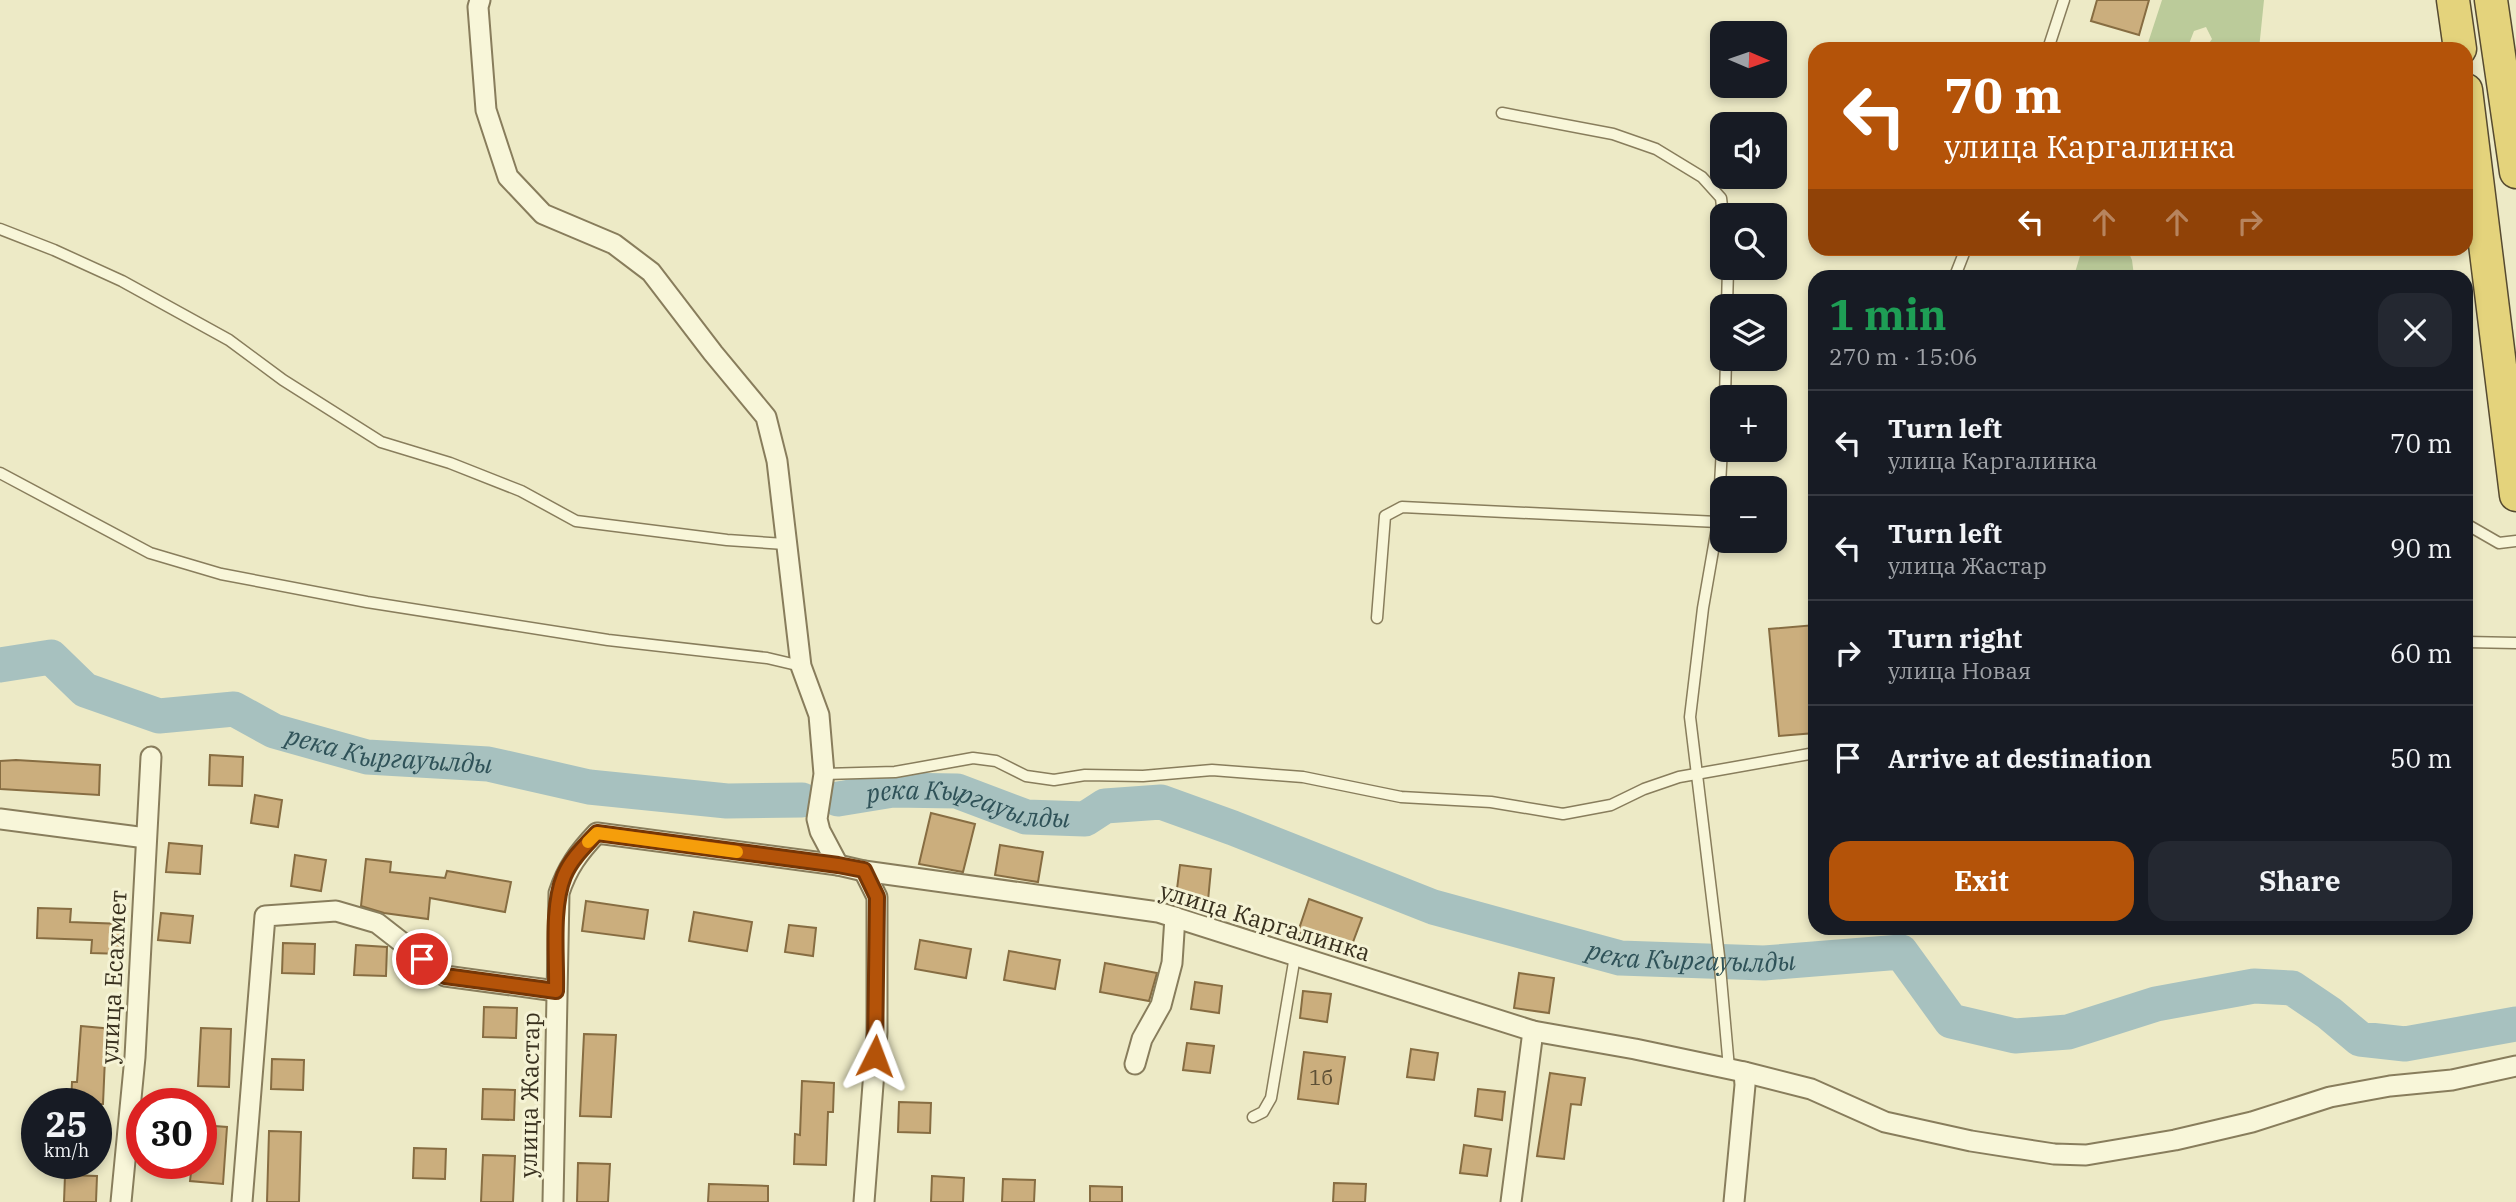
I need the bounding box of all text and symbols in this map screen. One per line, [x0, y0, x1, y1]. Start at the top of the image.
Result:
north arrow [1710, 21, 1787, 98]
map controls [1710, 21, 1787, 553]
text: 70 m [1944, 63, 2062, 126]
icon: left [1829, 70, 1920, 161]
button: sound [1710, 112, 1787, 189]
text: улица Каргалинка [1944, 125, 2236, 167]
button: search [1710, 203, 1787, 280]
icon: left [2012, 203, 2050, 241]
icon: ahead [2085, 203, 2123, 241]
icon: ahead [2158, 203, 2196, 241]
icon: right [2231, 203, 2269, 241]
text: 1 min [1829, 287, 1947, 342]
button: close [2378, 293, 2452, 367]
button: layers [1710, 294, 1787, 371]
text: 270 m · 15:06 [1829, 341, 1978, 371]
button: + [1710, 385, 1787, 462]
text: Turn left [1888, 411, 2002, 445]
icon: left [1829, 424, 1867, 462]
text: 70 m [2390, 426, 2452, 460]
text: улица Каргалинка [1888, 445, 2098, 475]
button: − [1710, 476, 1787, 553]
text: Turn left [1888, 516, 2002, 550]
icon: left [1829, 529, 1867, 567]
text: 90 m [2390, 531, 2452, 565]
text: улица Жастар [1888, 550, 2047, 580]
text: Turn right [1888, 621, 2022, 655]
icon: right [1829, 634, 1867, 672]
text: 60 m [2390, 636, 2452, 670]
text: улица Новая [1888, 655, 2031, 685]
water label: река Кыргауылды [279, 716, 493, 780]
icon: arrive [1829, 739, 1867, 777]
text: Arrive at destination [1888, 741, 2152, 775]
text: 50 m [2390, 741, 2452, 775]
water label: река Кыргауылды [860, 772, 1071, 834]
button: Exit [1829, 841, 2134, 921]
button: Share [2148, 841, 2452, 921]
street label: улица Каргалинка [1156, 874, 1375, 968]
street label: улица Есахмет [92, 889, 134, 1065]
pin [392, 929, 452, 989]
water label: река Кыргауылды [1581, 931, 1797, 979]
icon: arrive [403, 940, 441, 978]
street label: улица Жастар [512, 1012, 546, 1178]
position arrow [838, 1019, 912, 1093]
house number: 1б [1309, 1063, 1333, 1091]
speed limit sign: 30 [126, 1088, 217, 1179]
text: 25 [45, 1101, 88, 1147]
text: km/h [44, 1139, 89, 1162]

